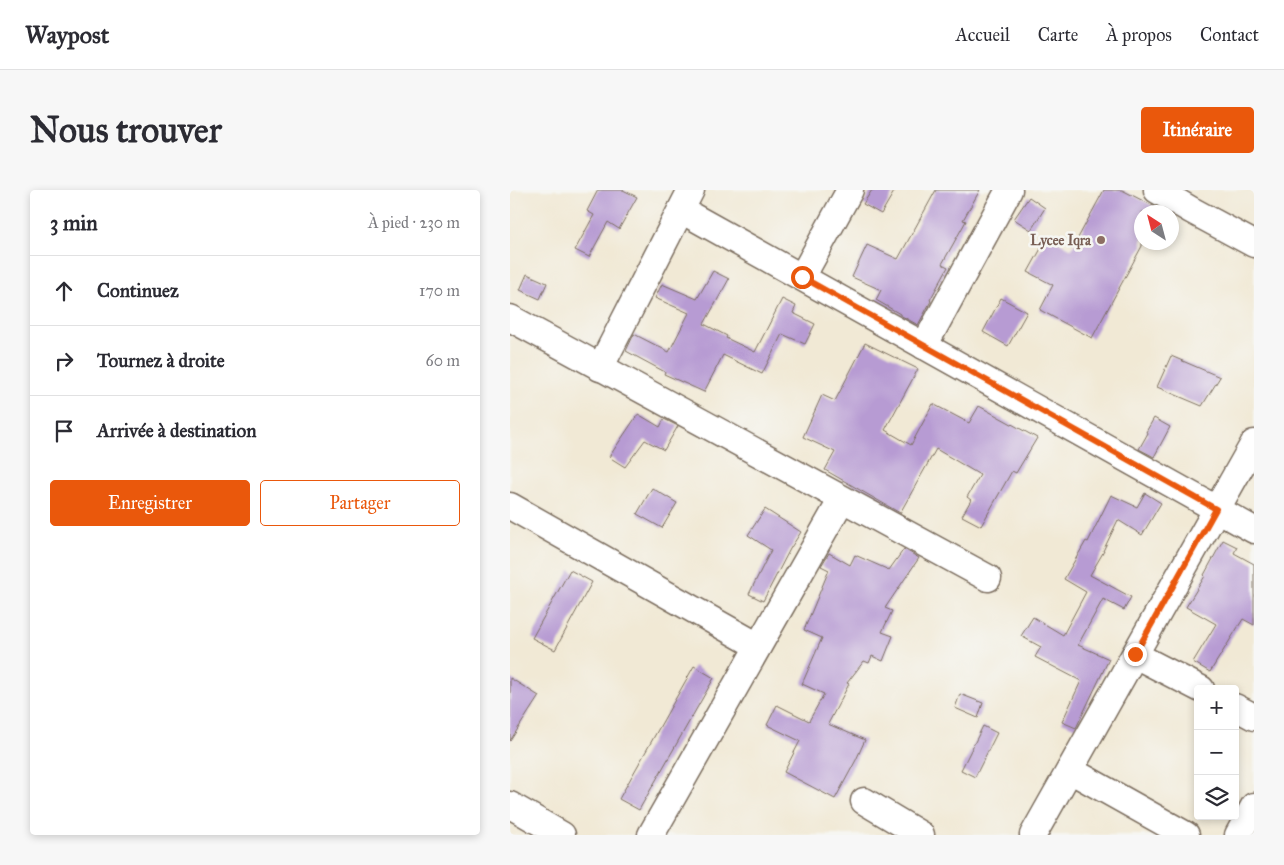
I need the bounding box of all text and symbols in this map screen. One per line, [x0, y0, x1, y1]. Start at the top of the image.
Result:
text: Waypost [25, 20, 109, 50]
text: Accueil [956, 24, 1010, 46]
text: Carte [1038, 24, 1078, 46]
text: À propos [1106, 24, 1172, 46]
text: Contact [1200, 24, 1259, 46]
button: Itinéraire [1141, 107, 1254, 153]
text: Nous trouver [30, 109, 222, 152]
north arrow [1134, 205, 1179, 250]
text: 3 min [50, 210, 98, 236]
text: À pied · 230 m [368, 213, 460, 232]
place label: Lycee Iqra [1030, 232, 1092, 250]
marker: Lycee Iqra [1095, 234, 1107, 246]
route start [791, 266, 814, 289]
icon: ahead [50, 277, 78, 305]
text: Continuez [97, 279, 179, 302]
text: 170 m [419, 281, 460, 300]
icon: right [50, 347, 78, 375]
text: Tournez à droite [97, 349, 225, 372]
text: 60 m [426, 351, 460, 370]
icon: arrive [50, 417, 78, 445]
text: Arrivée à destination [97, 419, 256, 442]
button: Enregistrer [50, 480, 250, 526]
button: Partager [260, 480, 460, 526]
route end [1124, 643, 1147, 666]
map controls [1194, 685, 1239, 820]
button: + [1194, 685, 1239, 730]
button: − [1194, 730, 1239, 775]
button: layers [1194, 775, 1239, 820]

